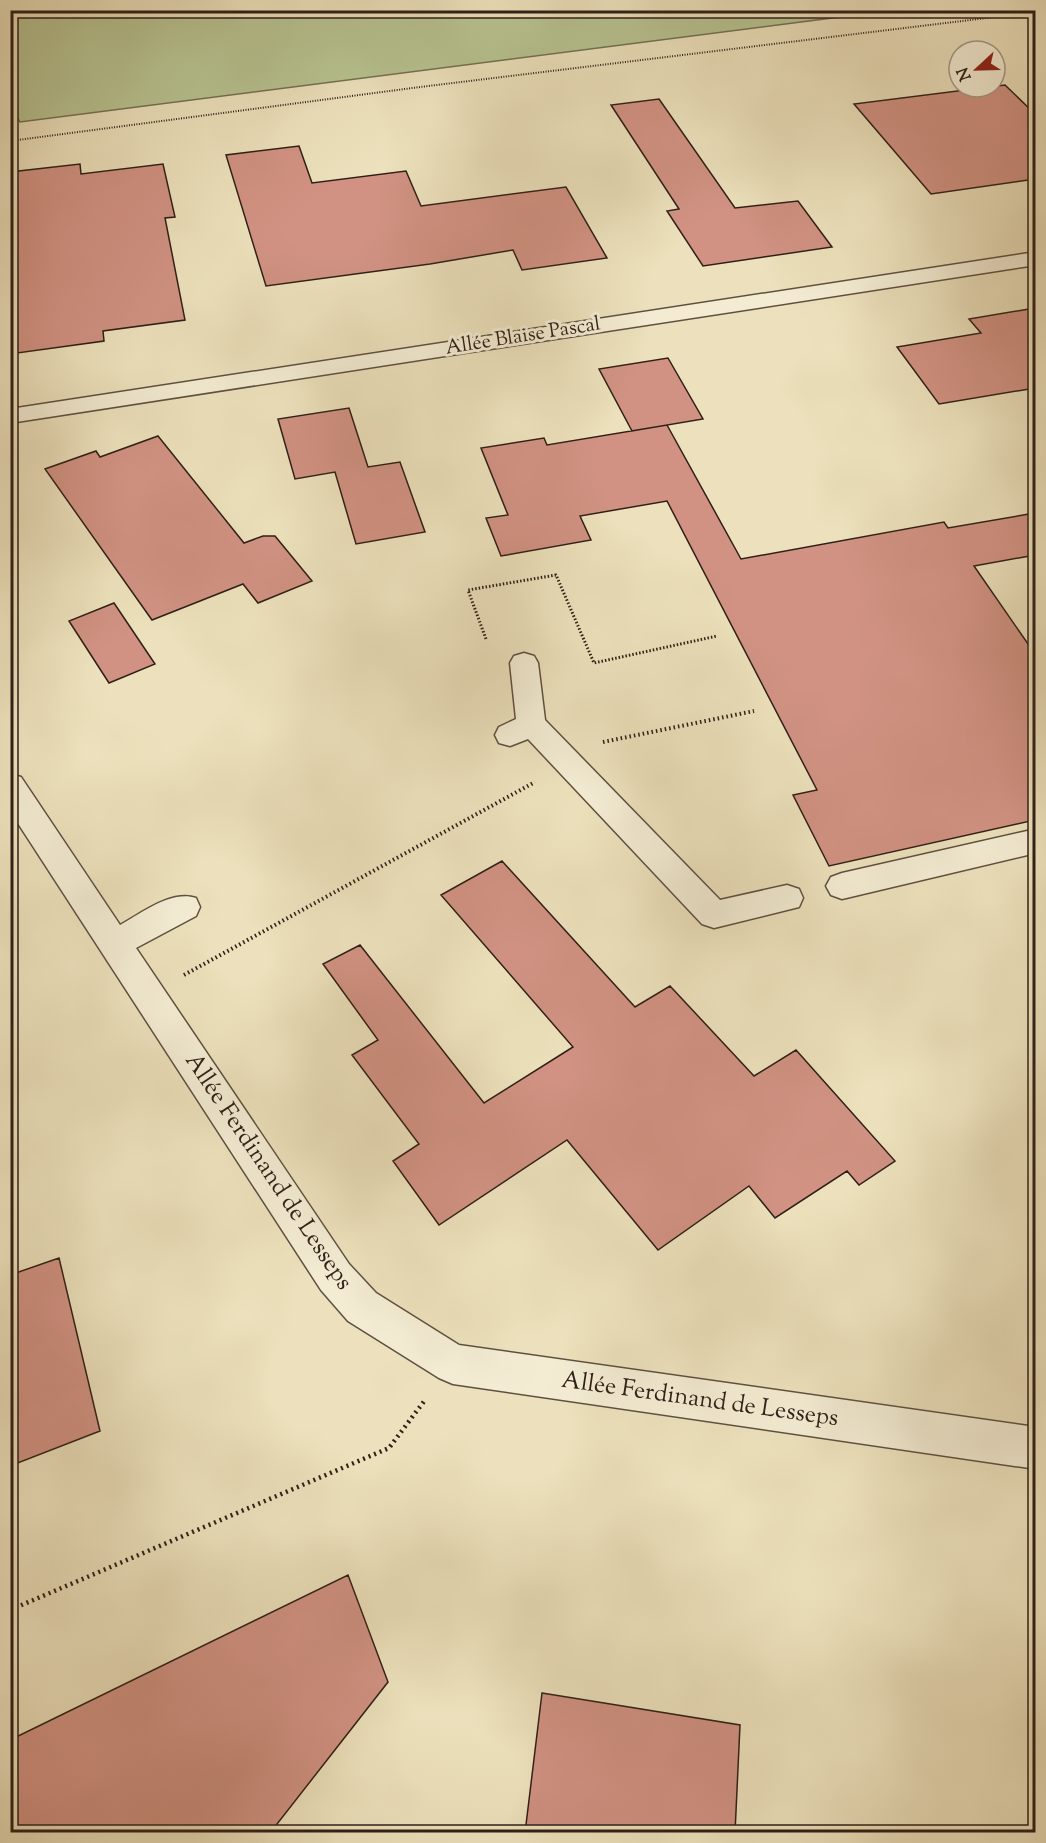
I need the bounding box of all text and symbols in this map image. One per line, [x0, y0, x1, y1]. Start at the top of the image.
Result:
north arrow [947, 39, 1007, 99]
text: N [952, 63, 978, 84]
street label: Allée Blaise Pascal [443, 310, 603, 364]
street label: Allée Ferdinand de Lesseps [176, 1047, 360, 1297]
street label: Allée Ferdinand de Lesseps [559, 1364, 841, 1436]

